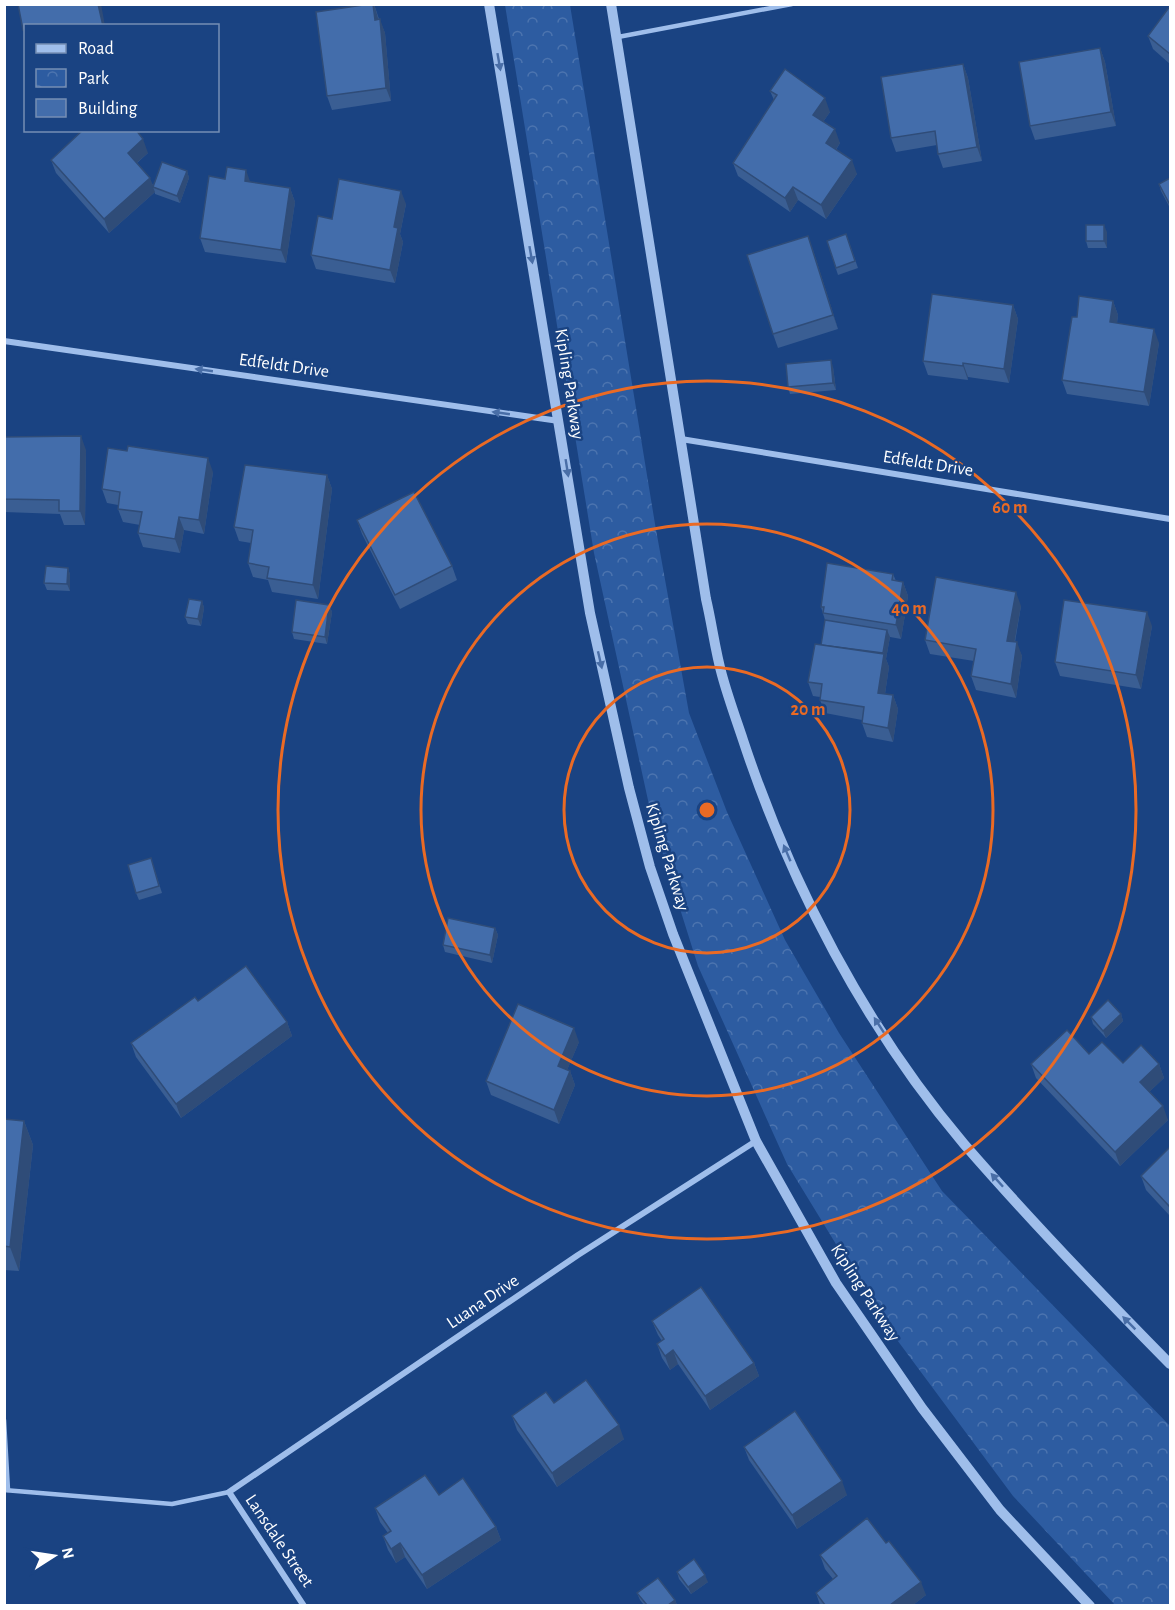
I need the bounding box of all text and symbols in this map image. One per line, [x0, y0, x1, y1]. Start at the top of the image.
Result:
legend [24, 24, 219, 132]
text: Road [78, 40, 114, 58]
one-way arrow [495, 53, 504, 72]
text: Park [78, 70, 110, 88]
text: Building [78, 100, 138, 118]
one-way arrow [527, 245, 536, 264]
street label: Kipling Parkway [551, 327, 587, 441]
street label: Edfeldt Drive [238, 351, 330, 381]
one-way arrow [195, 366, 214, 375]
one-way arrow [492, 408, 511, 417]
street label: Edfeldt Drive [882, 448, 974, 480]
one-way arrow [562, 458, 571, 477]
text: 60 m [992, 499, 1028, 517]
text: 40 m [891, 600, 927, 618]
one-way arrow [596, 650, 606, 669]
text: 20 m [790, 701, 826, 719]
centre of rings [697, 800, 717, 820]
street label: Kipling Parkway [642, 801, 692, 913]
one-way arrow [782, 844, 792, 862]
one-way arrow [873, 1017, 884, 1033]
one-way arrow [990, 1172, 1004, 1187]
street label: Kipling Parkway [827, 1241, 903, 1345]
street label: Luana Drive [444, 1271, 522, 1333]
one-way arrow [1123, 1316, 1137, 1330]
street label: Lansdale Street [242, 1491, 317, 1591]
north arrow [24, 1526, 84, 1586]
text: N [59, 1546, 77, 1560]

